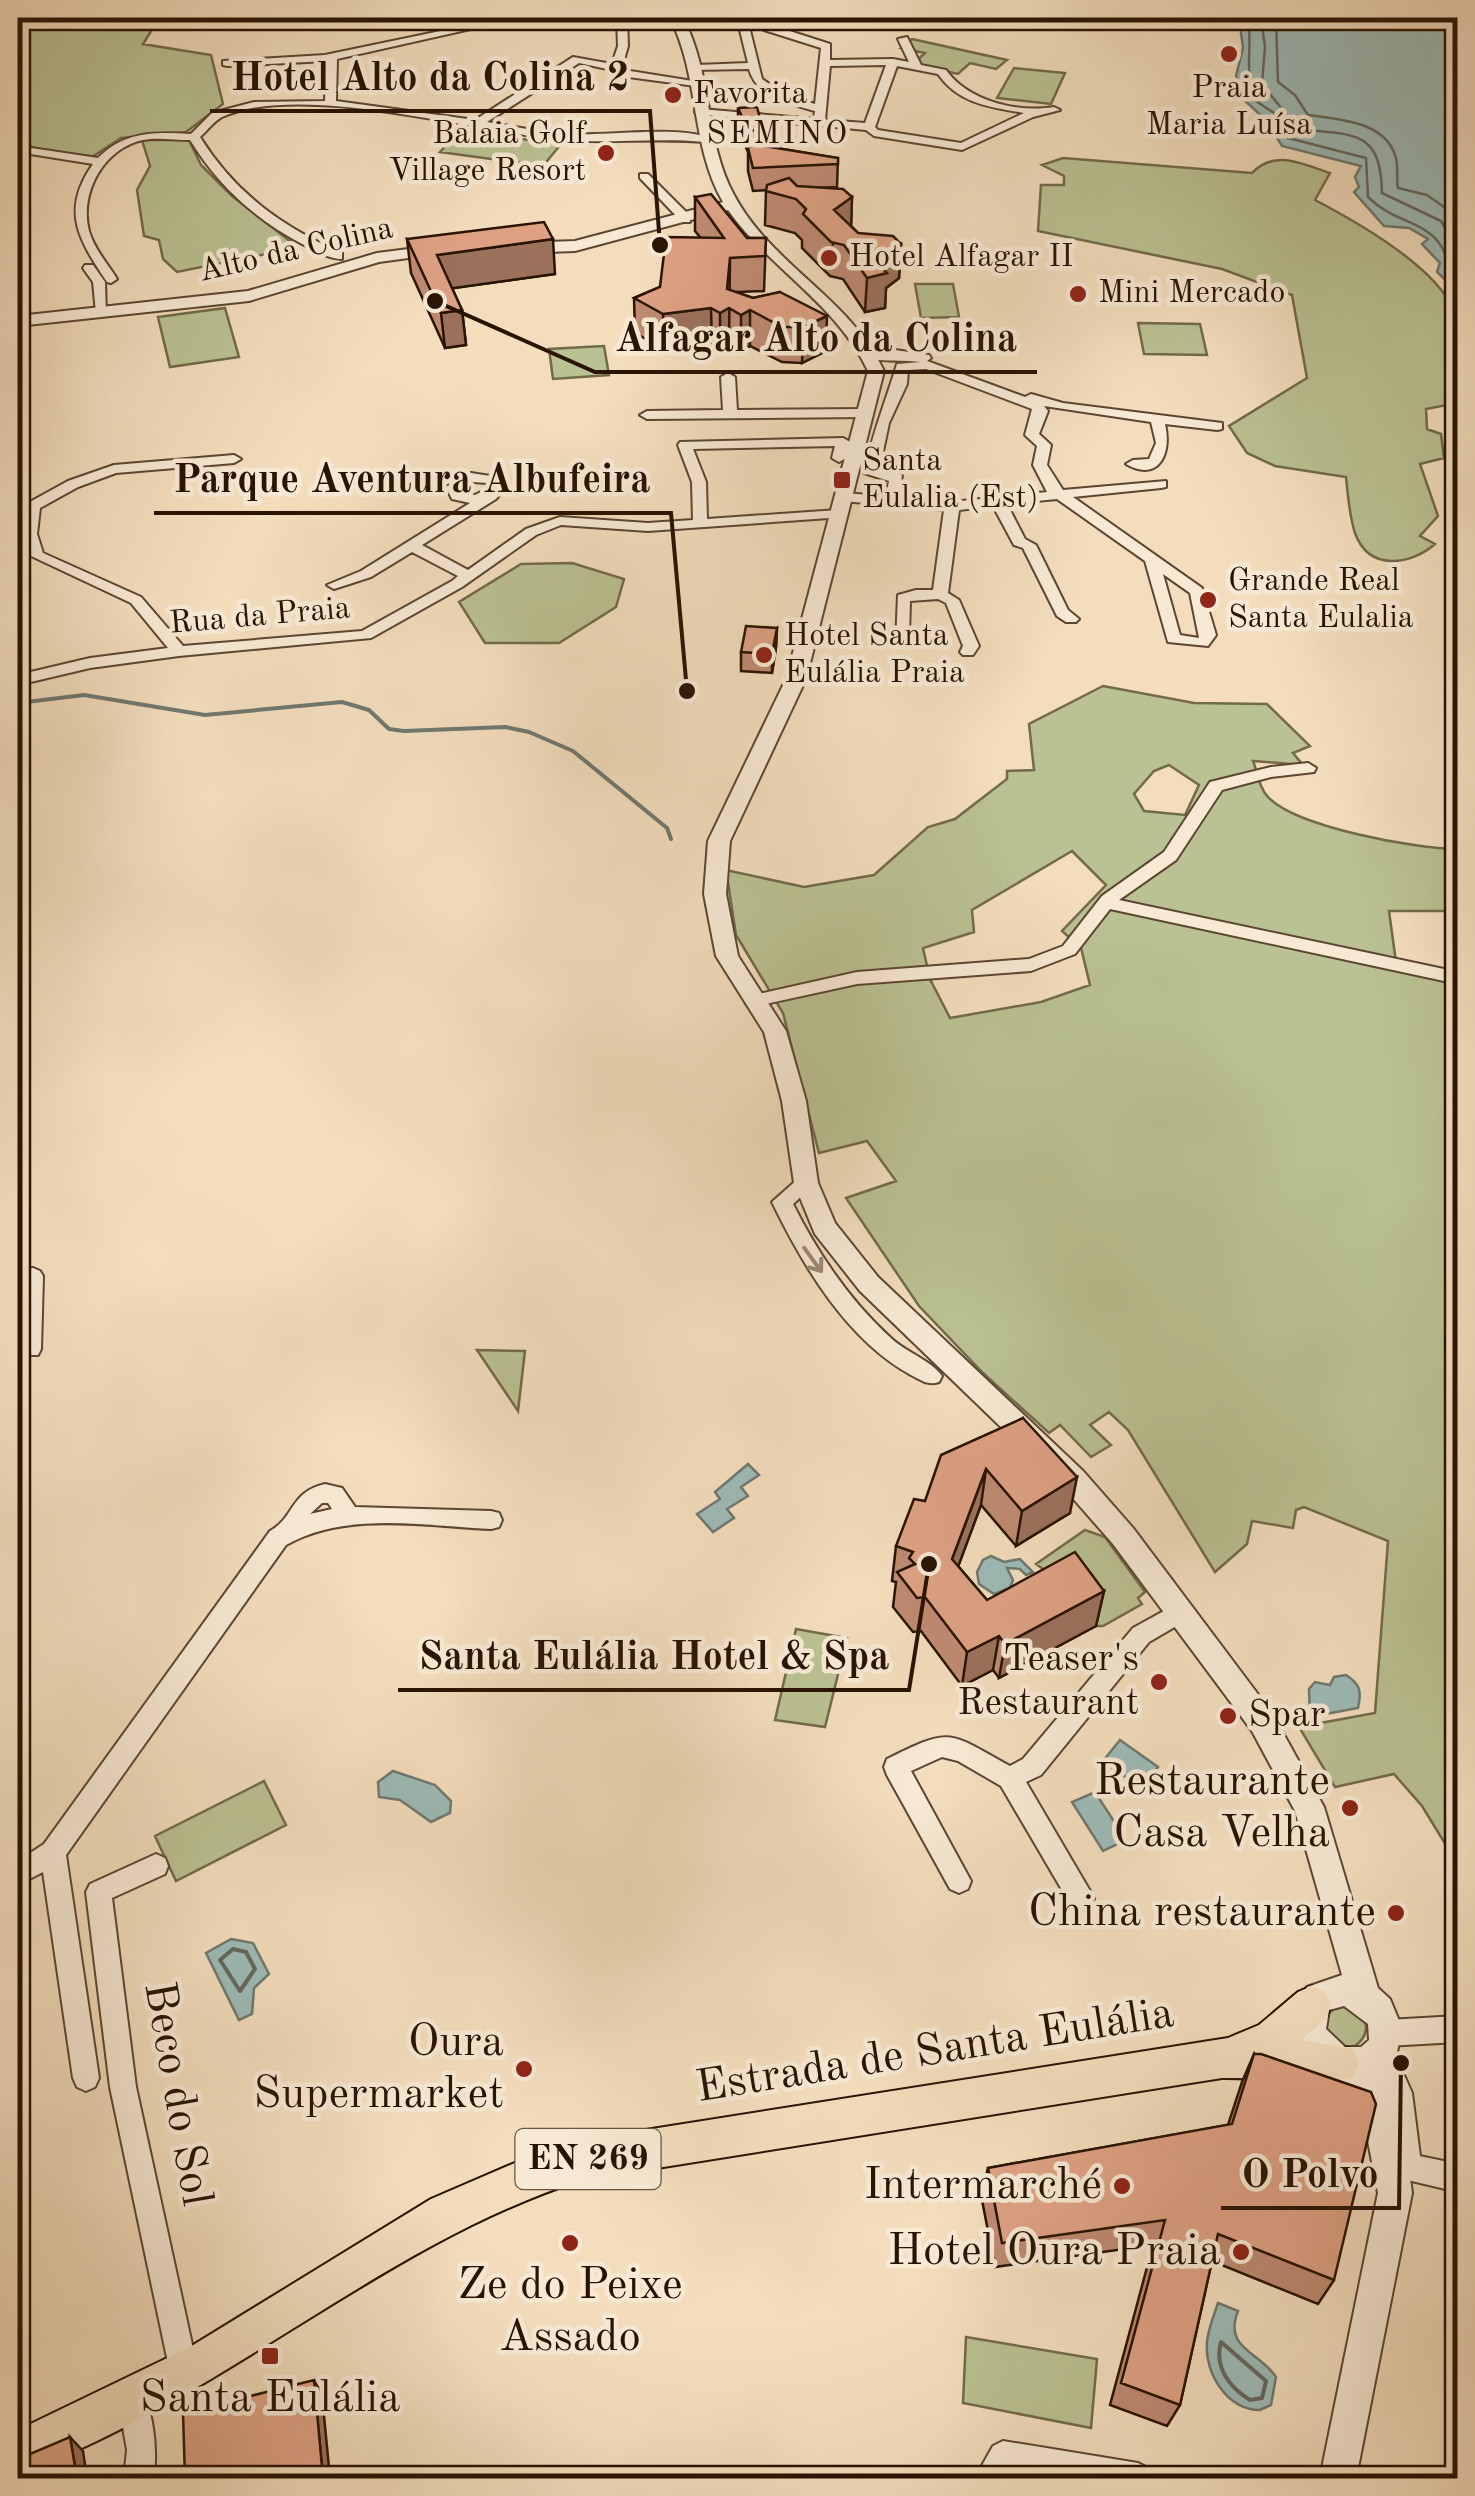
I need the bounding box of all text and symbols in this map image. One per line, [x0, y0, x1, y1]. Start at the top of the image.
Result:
callout: Hotel Alto da Colina 2 [210, 41, 650, 111]
marker: Praia Maria Luísa [1218, 43, 1240, 65]
text: Hotel Alto da Colina 2 [230, 60, 630, 100]
place label: Praia Maria Luísa [1146, 73, 1312, 142]
place label: Favorita [693, 79, 808, 111]
marker: Favorita [662, 84, 684, 106]
place label: Balaia Golf Village Resort [388, 119, 587, 188]
district label: SEMINO [706, 119, 850, 151]
marker: Balaia Golf Village Resort [595, 142, 617, 164]
street label: Alto da Colina [196, 213, 396, 289]
place label: Hotel Alfagar II [849, 242, 1073, 274]
marker: Hotel Alfagar II [818, 247, 840, 269]
place label: Mini Mercado [1098, 278, 1285, 310]
marker: Mini Mercado [1067, 283, 1089, 305]
callout: Alfagar Alto da Colina [595, 302, 1037, 372]
text: Alfagar Alto da Colina [615, 321, 1017, 361]
callout: Parque Aventura Albufeira [154, 443, 671, 513]
place label: Santa Eulalia (Est) [862, 446, 1039, 515]
text: Parque Aventura Albufeira [173, 462, 651, 502]
marker: Santa Eulalia (Est) [831, 469, 853, 491]
place label: Grande Real Santa Eulalia [1228, 566, 1414, 635]
marker: Grande Real Santa Eulalia [1197, 589, 1219, 611]
street label: Rua da Praia [168, 593, 352, 641]
place label: Hotel Santa Eulália Praia [784, 621, 965, 690]
marker: Hotel Santa Eulália Praia [753, 644, 775, 666]
one-way arrow [803, 1246, 824, 1273]
callout: Santa Eulália Hotel & Spa [398, 1620, 909, 1690]
text: Santa Eulália Hotel & Spa [419, 1639, 889, 1679]
place label: Teaser's Restaurant [957, 1641, 1139, 1723]
marker: Teaser's Restaurant [1148, 1671, 1170, 1693]
place label: Spar [1248, 1697, 1326, 1735]
marker: Spar [1217, 1705, 1239, 1727]
place label: Restaurante Casa Velha [1094, 1760, 1330, 1857]
marker: Restaurante Casa Velha [1339, 1797, 1361, 1819]
place label: China restaurante [1028, 1891, 1376, 1936]
marker: China restaurante [1385, 1902, 1407, 1924]
street label: Beco do Sol [134, 1978, 218, 2210]
street label: Estrada de Santa Eulália [693, 1992, 1177, 2112]
place label: Oura Supermarket [253, 2021, 504, 2118]
marker: Oura Supermarket [513, 2058, 535, 2080]
road number: EN 269 [516, 2129, 660, 2189]
callout: O Polvo [1221, 2138, 1399, 2208]
text: O Polvo [1241, 2157, 1379, 2197]
place label: Intermarché [864, 2164, 1102, 2209]
marker: Intermarché [1111, 2175, 1133, 2197]
place label: Hotel Oura Praia [888, 2230, 1221, 2275]
marker: Ze do Peixe Assado [559, 2232, 581, 2254]
marker: Hotel Oura Praia [1230, 2241, 1252, 2263]
place label: Ze do Peixe Assado [457, 2264, 683, 2361]
marker: Santa Eulália [259, 2345, 281, 2367]
place label: Santa Eulália [139, 2377, 401, 2422]

